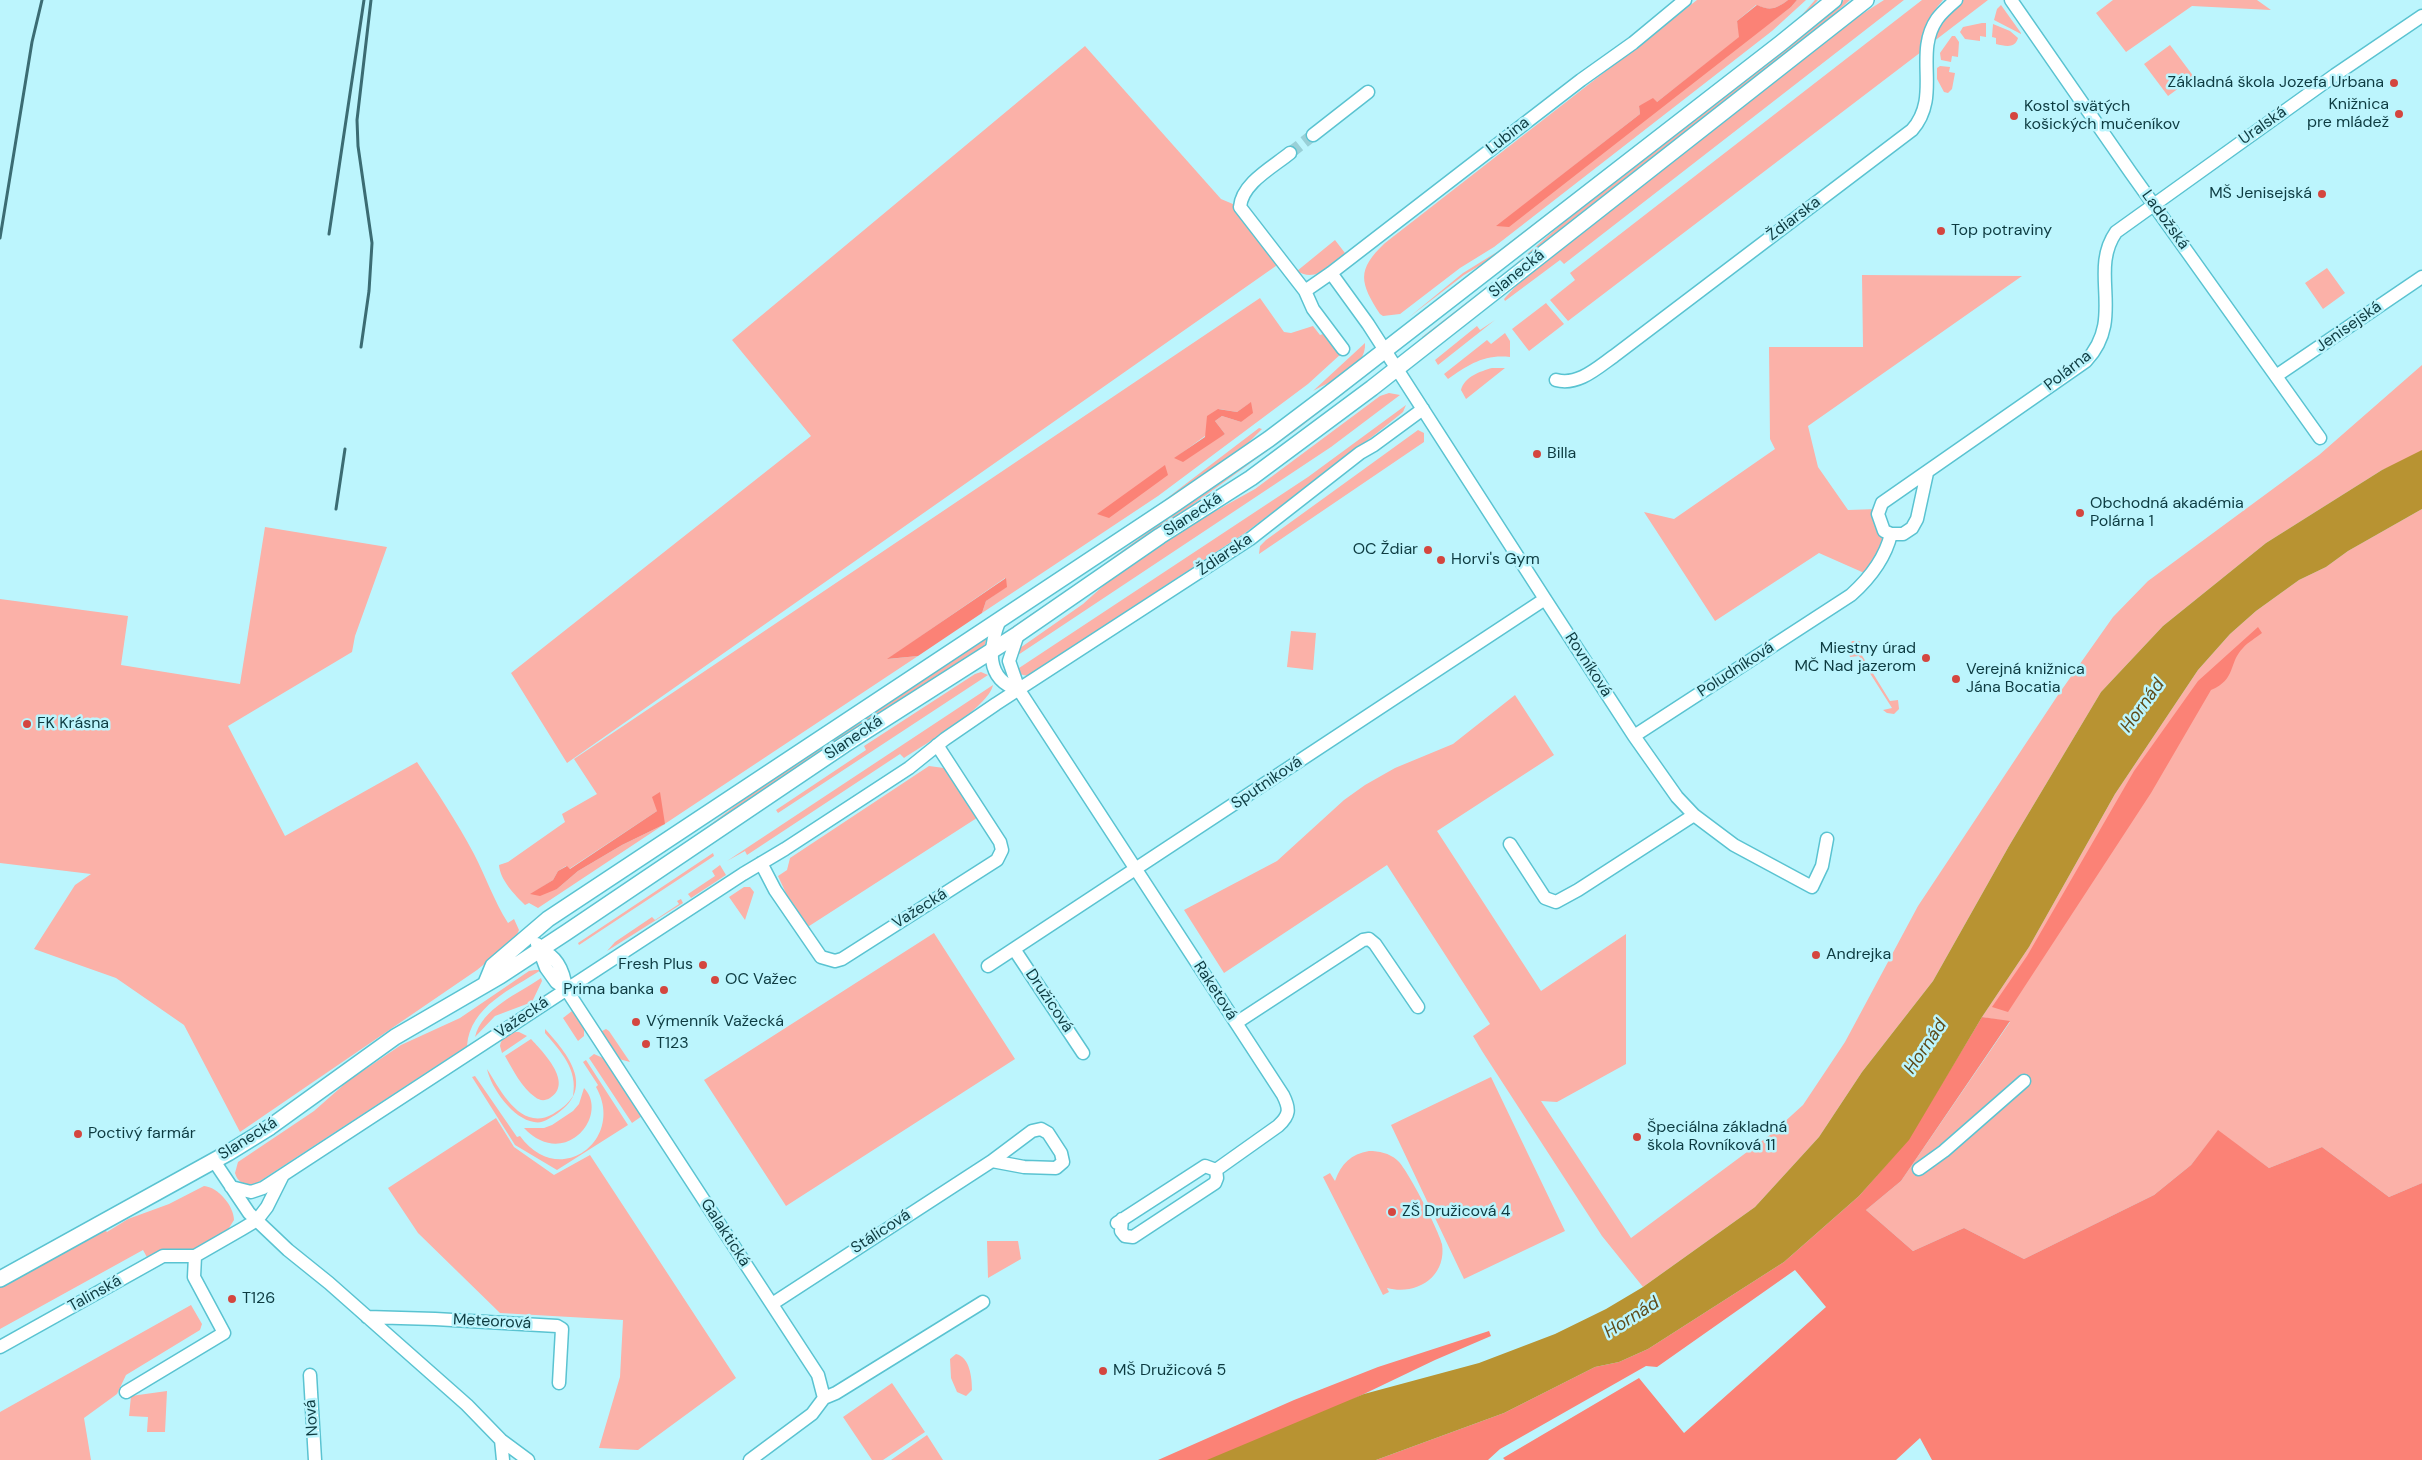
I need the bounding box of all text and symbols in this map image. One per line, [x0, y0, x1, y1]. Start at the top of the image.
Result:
place label: Základná škola Jozefa Urbana [2168, 73, 2384, 93]
marker: Základná škola Jozefa Urbana [2388, 77, 2400, 89]
place label: Knižnica pre mládež [2307, 95, 2389, 133]
place label: Kostol svätých košických mučeníkov [2024, 97, 2180, 135]
street label: Uralská [2236, 103, 2290, 149]
marker: Knižnica pre mládež [2393, 108, 2405, 120]
marker: Kostol svätých košických mučeníkov [2008, 110, 2020, 122]
street label: Lubina [1483, 113, 1533, 159]
place label: MŠ Jenisejská [2209, 184, 2312, 204]
street label: Ladožská [2137, 187, 2193, 253]
marker: MŠ Jenisejská [2316, 188, 2328, 200]
street label: Ždiarska [1764, 193, 1824, 245]
place label: Top potraviny [1951, 221, 2052, 241]
marker: Top potraviny [1935, 225, 1947, 237]
street label: Slanecká [1485, 246, 1549, 302]
street label: Jenisejská [2312, 297, 2386, 357]
street label: Polárna [2041, 347, 2095, 395]
place label: Billa [1547, 444, 1576, 464]
marker: Billa [1531, 448, 1543, 460]
street label: Slanecká [1160, 489, 1226, 541]
place label: Obchodná akadémia Polárna 1 [2090, 494, 2244, 532]
marker: Obchodná akadémia Polárna 1 [2074, 507, 2086, 519]
street label: Ždiarska [1194, 530, 1256, 580]
place label: OC Ždiar [1353, 540, 1418, 560]
marker: OC Ždiar [1422, 544, 1434, 556]
place label: Horvi's Gym [1451, 550, 1540, 570]
marker: Horvi's Gym [1435, 554, 1447, 566]
street label: Rovníková [1560, 629, 1616, 701]
street label: Poludníková [1694, 638, 1778, 702]
place label: Miestny úrad MČ Nad jazerom [1794, 639, 1916, 677]
marker: Miestny úrad MČ Nad jazerom [1920, 652, 1932, 664]
place label: Verejná knižnica Jána Bocatia [1966, 660, 2085, 698]
marker: Verejná knižnica Jána Bocatia [1950, 673, 1962, 685]
water label: Hornád [2116, 675, 2170, 737]
street label: Slanecká [821, 712, 887, 764]
place label: FK Krásna [37, 714, 109, 734]
marker: FK Krásna [21, 718, 33, 730]
street label: Sputniková [1228, 752, 1306, 814]
street label: Važecká [889, 885, 951, 933]
place label: Andrejka [1826, 945, 1891, 965]
marker: Andrejka [1810, 949, 1822, 961]
place label: Fresh Plus [618, 955, 693, 975]
street label: Raketová [1189, 958, 1241, 1024]
marker: Fresh Plus [697, 959, 709, 971]
street label: Družicová [1021, 966, 1077, 1036]
place label: OC Važec [725, 970, 797, 990]
marker: OC Važec [709, 974, 721, 986]
place label: Prima banka [563, 980, 654, 1000]
marker: Prima banka [658, 984, 670, 996]
street label: Važecká [491, 993, 553, 1043]
place label: Výmenník Važecká [646, 1012, 784, 1032]
marker: Výmenník Važecká [630, 1016, 642, 1028]
water label: Hornád [1900, 1016, 1952, 1078]
place label: T123 [656, 1034, 689, 1054]
marker: T123 [640, 1038, 652, 1050]
street label: Slanecká [215, 1113, 281, 1165]
place label: Špeciálna základná škola Rovníková 11 [1647, 1118, 1787, 1156]
place label: Poctivý farmár [88, 1124, 196, 1144]
marker: Poctivý farmár [72, 1128, 84, 1140]
marker: Špeciálna základná škola Rovníková 11 [1631, 1131, 1643, 1143]
street label: Galaktická [696, 1195, 754, 1271]
place label: ZŠ Družicová 4 [1402, 1202, 1510, 1222]
street label: Stálicová [848, 1206, 914, 1258]
marker: ZŠ Družicová 4 [1386, 1206, 1398, 1218]
street label: Talinská [65, 1272, 125, 1316]
place label: T126 [242, 1289, 275, 1309]
marker: T126 [226, 1293, 238, 1305]
water label: Hornád [1600, 1293, 1664, 1343]
street label: Meteorová [452, 1310, 532, 1334]
place label: MŠ Družicová 5 [1113, 1361, 1226, 1381]
marker: MŠ Družicová 5 [1097, 1365, 1109, 1377]
street label: Nová [301, 1399, 323, 1437]

